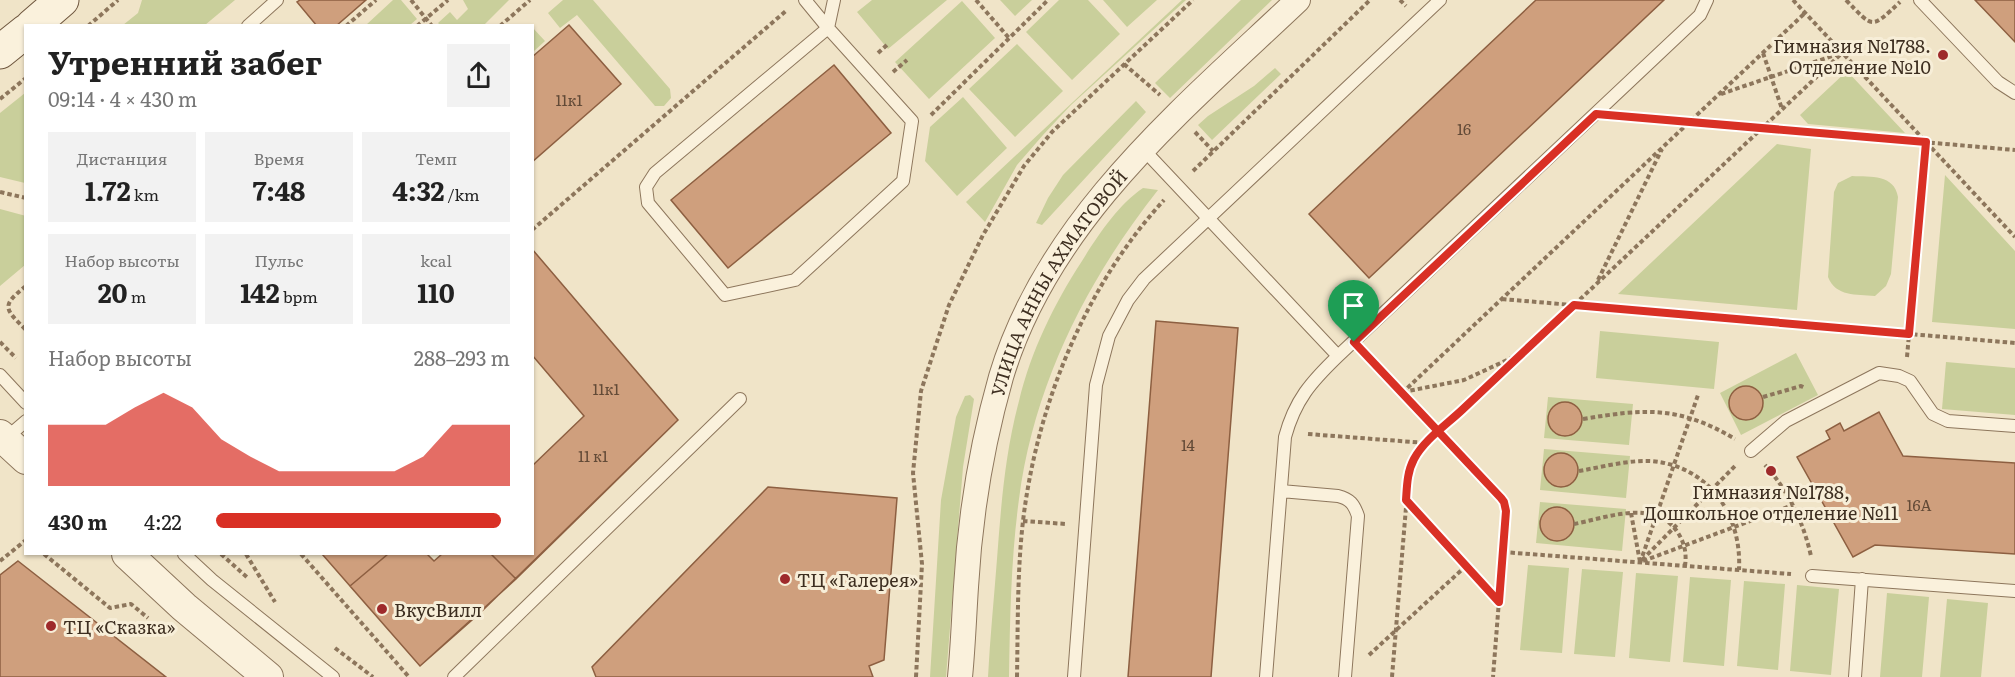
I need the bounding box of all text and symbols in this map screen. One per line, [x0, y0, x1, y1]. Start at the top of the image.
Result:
place label: Гимназия №1788. Отделение №10 [1773, 32, 1931, 80]
text: Утренний забег [48, 36, 322, 85]
button: share [447, 44, 510, 107]
marker: Гимназия №1788. Отделение №10 [1936, 48, 1950, 62]
text: 09:14 · 4 × 430 m [48, 83, 197, 113]
house number: 11к1 [555, 88, 583, 111]
house number: 16 [1457, 117, 1471, 140]
text: Дистанция [77, 146, 167, 170]
text: Время [254, 146, 304, 170]
text: Темп [415, 146, 457, 170]
street label: УЛИЦА АННЫ АХМАТОВОЙ [983, 163, 1133, 399]
text: 1.72 [85, 170, 131, 209]
text: 7:48 [253, 170, 305, 209]
text: 4:32 [392, 170, 444, 209]
text: km [131, 182, 159, 206]
text: /km [444, 182, 480, 206]
text: Набор высоты [64, 248, 180, 272]
text: Пульс [255, 248, 303, 272]
text: kcal [420, 248, 452, 272]
text: 20 [98, 272, 128, 311]
text: 142 [240, 272, 280, 311]
text: 110 [417, 272, 455, 311]
pin [1328, 280, 1379, 342]
text: m [128, 284, 146, 308]
text: bpm [280, 284, 318, 308]
icon: arrive [1337, 289, 1370, 322]
text: Набор высоты [48, 342, 192, 372]
text: 288–293 m [414, 342, 510, 372]
house number: 11к1 [592, 377, 620, 400]
house number: 14 [1181, 433, 1195, 456]
house number: 11 к1 [578, 444, 608, 467]
marker: Гимназия №1788, Дошкольное отделение №11 [1764, 464, 1778, 478]
place label: Гимназия №1788, Дошкольное отделение №11 [1644, 478, 1898, 526]
house number: 16А [1906, 493, 1932, 516]
text: 430 m [48, 506, 107, 536]
text: 4:22 [144, 506, 182, 536]
place label: ТЦ «Галерея» [797, 566, 918, 593]
marker: ТЦ «Галерея» [778, 572, 792, 586]
place label: ВкусВилл [394, 596, 482, 623]
marker: ВкусВилл [375, 602, 389, 616]
place label: ТЦ «Сказка» [63, 613, 176, 640]
marker: ТЦ «Сказка» [44, 619, 58, 633]

